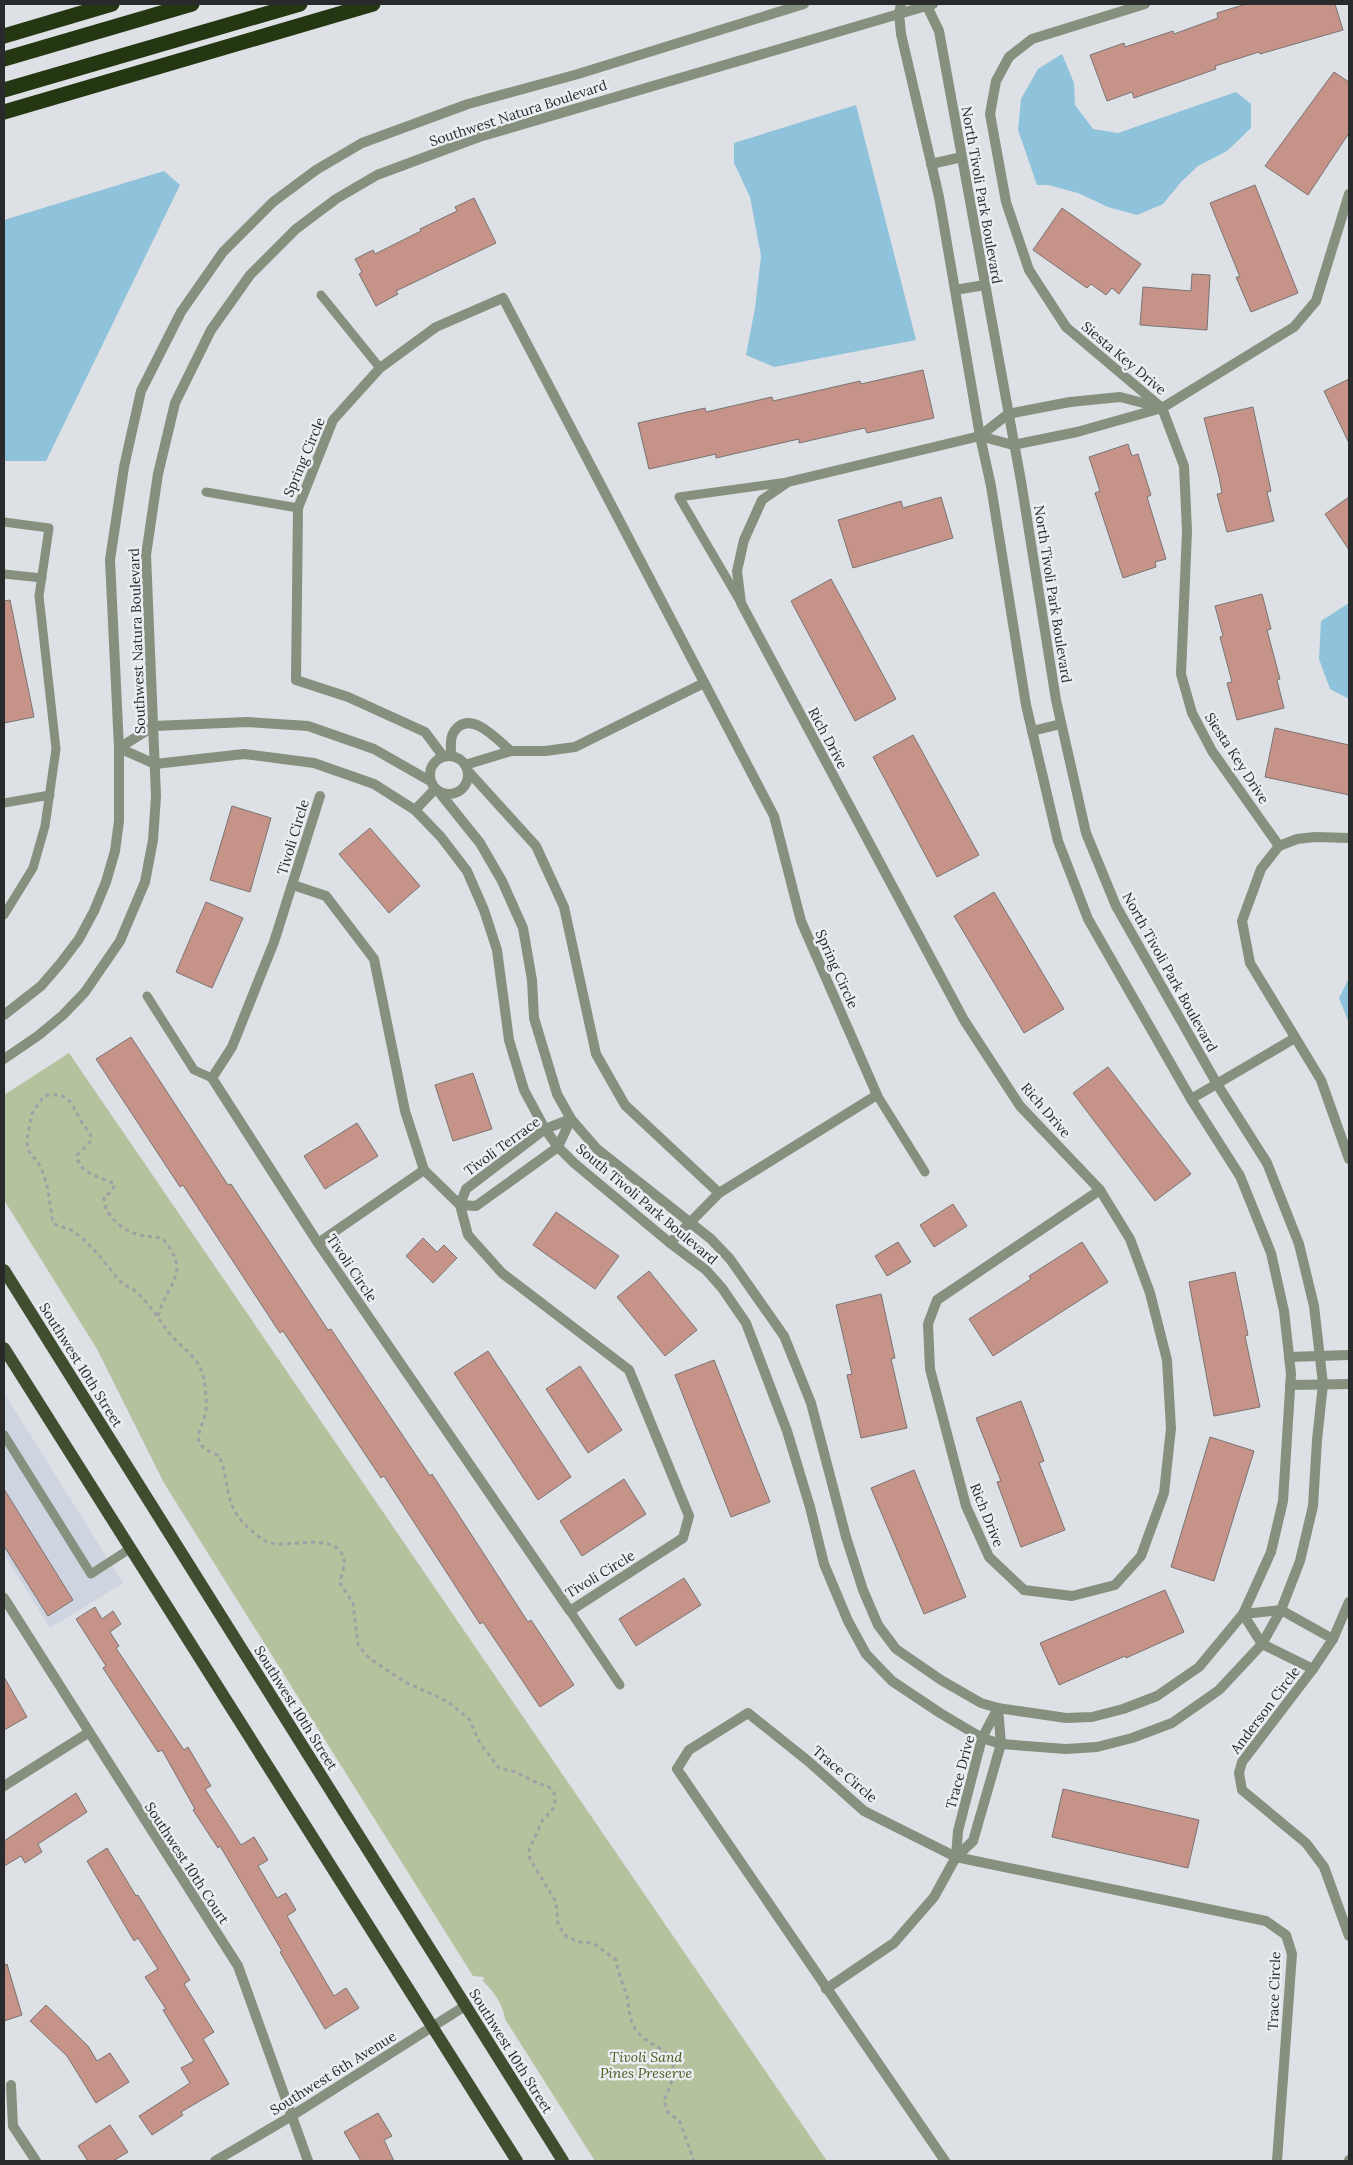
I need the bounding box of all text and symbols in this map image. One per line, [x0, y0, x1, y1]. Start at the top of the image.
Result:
street label: Southwest Natura Boulevard [427, 76, 609, 150]
street label: North Tivoli Park Boulevard [958, 105, 1006, 285]
street label: Siesta Key Drive [1078, 317, 1170, 399]
street label: Spring Circle [279, 414, 329, 499]
street label: North Tivoli Park Boulevard [1030, 504, 1076, 684]
street label: Southwest Natura Boulevard [125, 548, 149, 734]
street label: Rich Drive [804, 704, 852, 772]
street label: Siesta Key Drive [1201, 709, 1273, 807]
street label: Tivoli Circle [273, 797, 313, 877]
street label: North Tivoli Park Boulevard [1119, 889, 1221, 1055]
street label: Spring Circle [812, 927, 863, 1012]
street label: Rich Drive [1017, 1079, 1075, 1142]
street label: Tivoli Terrace [460, 1112, 544, 1180]
street label: South Tivoli Park Boulevard [573, 1139, 721, 1269]
street label: Tivoli Circle [323, 1231, 382, 1306]
street label: Southwest 10th Street [35, 1299, 127, 1431]
street label: Rich Drive [966, 1480, 1008, 1550]
street label: Tivoli Circle [562, 1546, 638, 1602]
street label: Southwest 10th Street [250, 1642, 342, 1774]
street label: Anderson Circle [1226, 1662, 1304, 1758]
street label: Trace Drive [942, 1733, 979, 1811]
street label: Trace Circle [809, 1742, 881, 1807]
street label: Southwest 10th Court [141, 1799, 233, 1928]
street label: Trace Circle [1264, 1951, 1284, 2031]
street label: Southwest 10th Street [465, 1985, 557, 2117]
street label: Southwest 6th Avenue [267, 2027, 400, 2119]
park label: Tivoli Sand Pines Preserve [600, 2048, 692, 2082]

